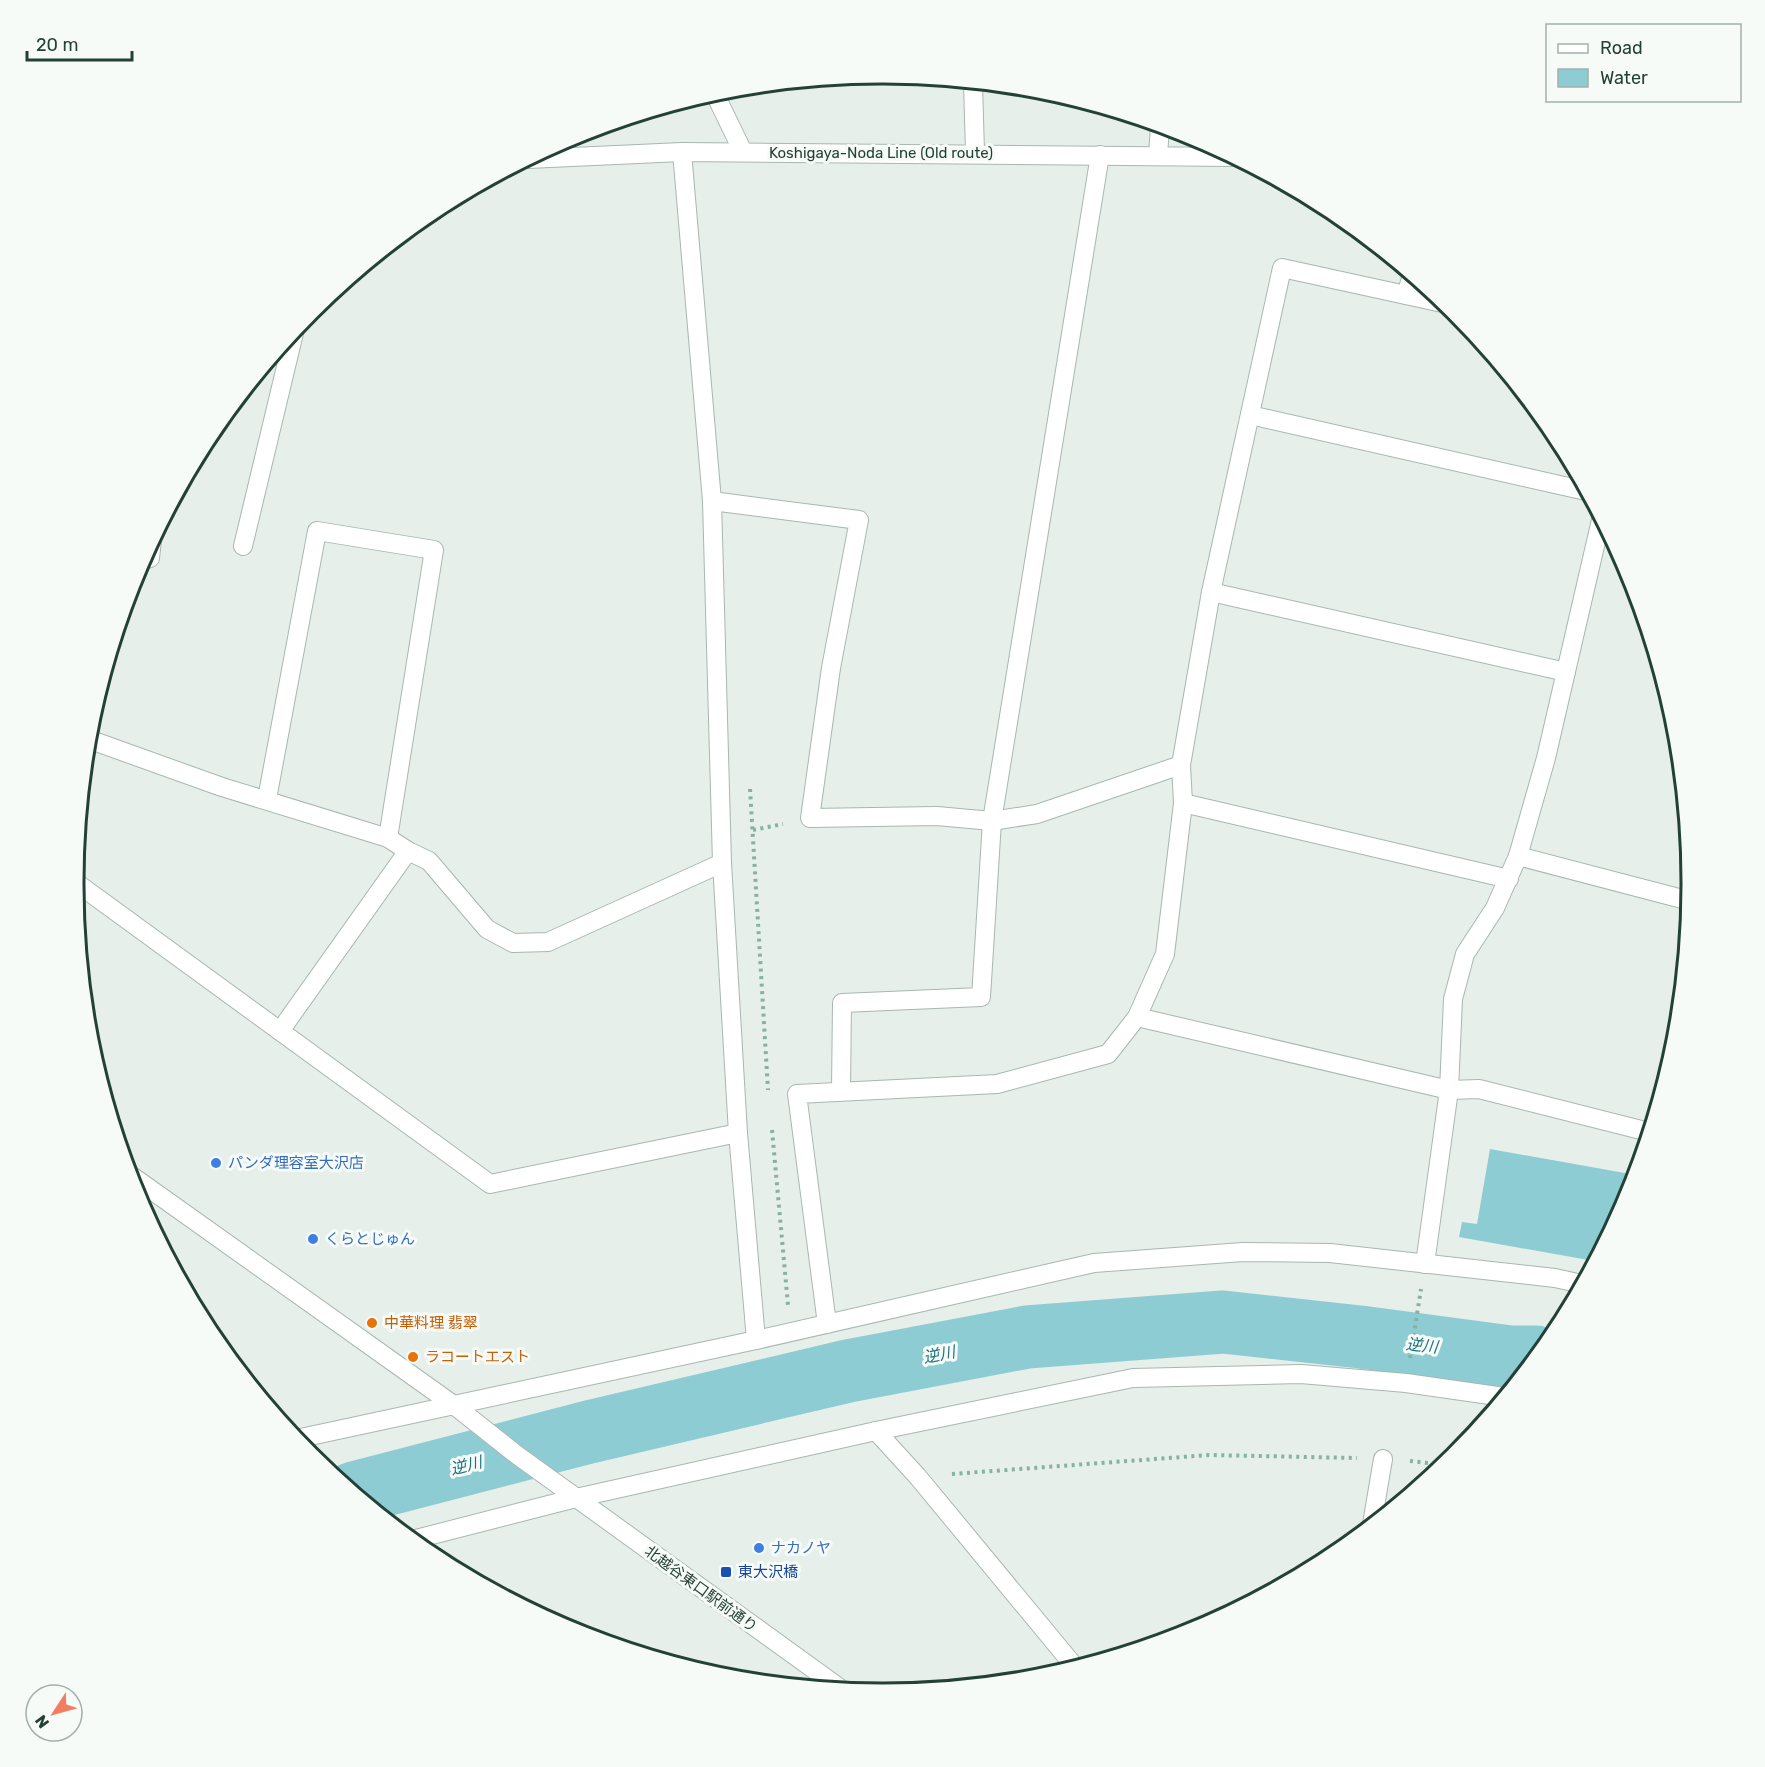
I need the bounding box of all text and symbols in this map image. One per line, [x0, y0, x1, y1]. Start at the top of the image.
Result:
scale bar [27, 24, 132, 62]
legend [1546, 24, 1741, 102]
text: 20 m [36, 34, 78, 56]
text: Road [1600, 37, 1643, 59]
text: Water [1600, 67, 1648, 89]
street label: Koshigaya-Noda Line (Old route) [769, 144, 993, 162]
place label: パンダ理容室大沢店 [228, 1154, 364, 1172]
marker: パンダ理容室大沢店 [209, 1156, 223, 1170]
place label: くらとじゅん [325, 1230, 415, 1248]
marker: くらとじゅん [306, 1232, 320, 1246]
place label: 中華料理 翡翠 [384, 1314, 478, 1332]
marker: 中華料理 翡翠 [365, 1316, 379, 1330]
water label: 逆川 [1405, 1334, 1441, 1357]
water label: 逆川 [922, 1342, 959, 1367]
place label: ラコートエスト [425, 1348, 530, 1366]
marker: ラコートエスト [406, 1350, 420, 1364]
water label: 逆川 [448, 1452, 486, 1479]
place label: ナカノヤ [771, 1539, 831, 1557]
marker: ナカノヤ [752, 1541, 766, 1555]
street label: 北越谷東口駅前通り [641, 1542, 761, 1636]
place label: 東大沢橋 [738, 1563, 798, 1581]
marker: 東大沢橋 [719, 1565, 733, 1579]
north arrow [24, 1683, 84, 1743]
text: N [31, 1711, 53, 1732]

